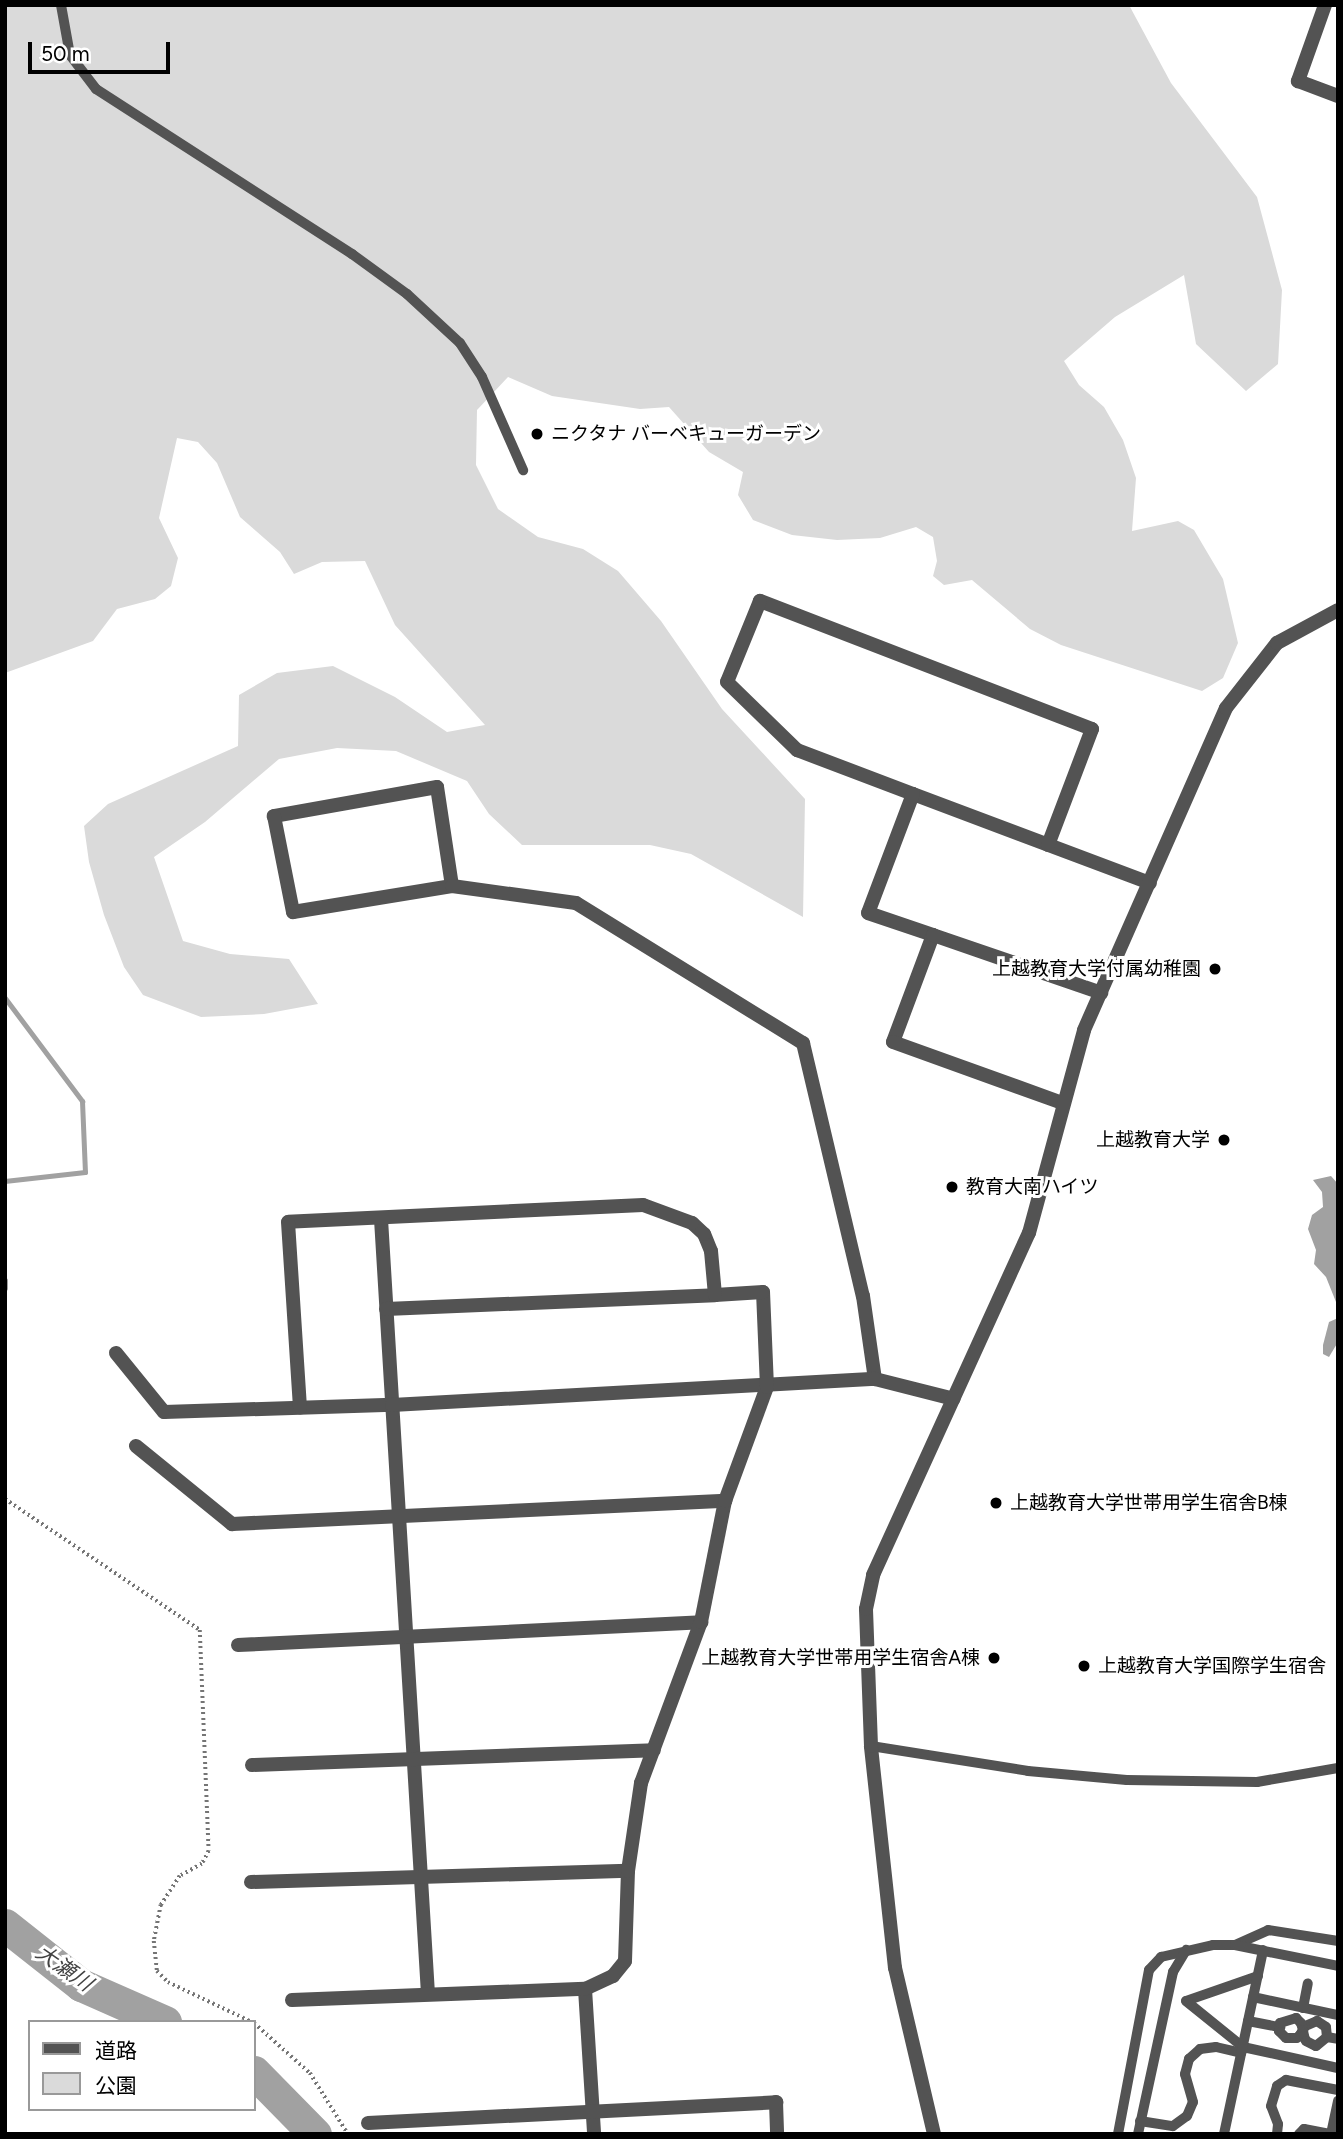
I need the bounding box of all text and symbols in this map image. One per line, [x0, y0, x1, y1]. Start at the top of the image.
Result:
scale bar [32, 28, 173, 72]
text: 50 m [41, 41, 90, 66]
place label: ニクタナ バーベキューガーデン [551, 423, 822, 445]
marker: ニクタナ バーベキューガーデン [529, 426, 545, 442]
place label: 上越教育大学付属幼稚園 [992, 958, 1201, 980]
marker: 上越教育大学付属幼稚園 [1207, 961, 1223, 977]
place label: 上越教育大学 [1096, 1129, 1210, 1151]
marker: 上越教育大学 [1216, 1132, 1232, 1148]
place label: 教育大南ハイツ [966, 1176, 1099, 1198]
marker: 教育大南ハイツ [944, 1179, 960, 1195]
place label: 上越教育大学世帯用学生宿舎B棟 [1010, 1492, 1288, 1514]
marker: 上越教育大学世帯用学生宿舎B棟 [988, 1495, 1004, 1511]
place label: 上越教育大学世帯用学生宿舎A棟 [701, 1647, 980, 1669]
marker: 上越教育大学世帯用学生宿舎A棟 [986, 1650, 1002, 1666]
place label: 上越教育大学国際学生宿舎 [1098, 1655, 1326, 1677]
marker: 上越教育大学国際学生宿舎 [1076, 1658, 1092, 1674]
water label: 大瀬川 [31, 1940, 97, 1996]
legend [28, 2020, 256, 2111]
text: 道路 [95, 2038, 137, 2063]
text: 公園 [95, 2073, 137, 2098]

